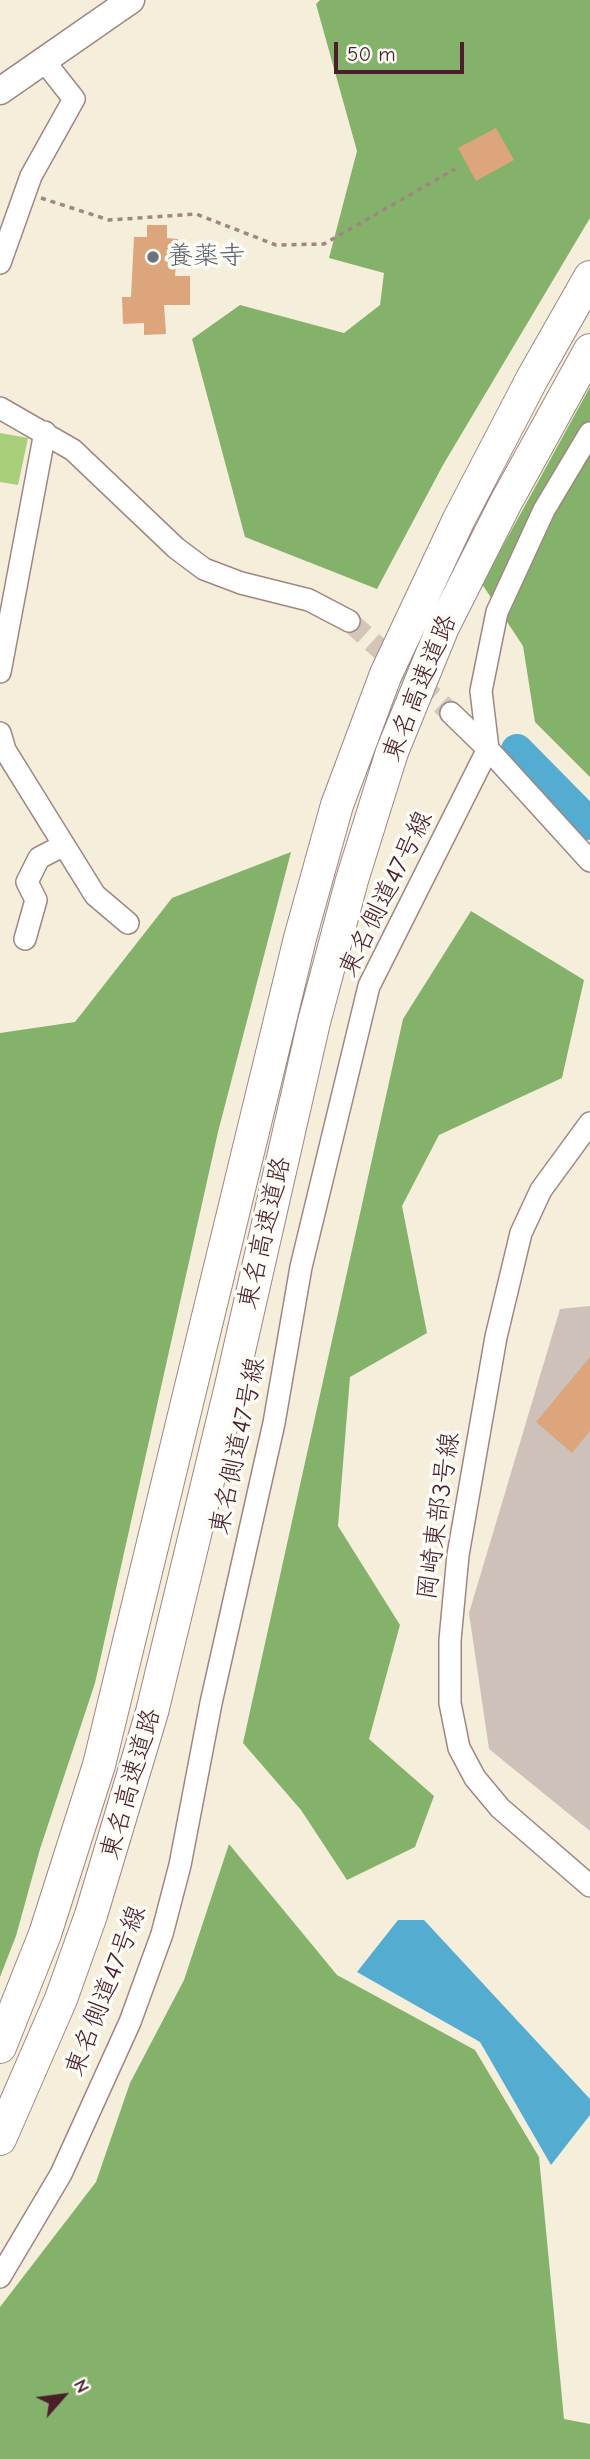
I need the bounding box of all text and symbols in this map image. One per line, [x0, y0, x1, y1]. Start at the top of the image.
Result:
scale bar [338, 28, 468, 72]
text: 50 m [347, 42, 396, 66]
place label: 養薬寺 [167, 241, 245, 273]
marker: 養薬寺 [145, 249, 161, 265]
street label: 東名高速道路 [376, 610, 464, 766]
street label: 東名側道47号線 [332, 806, 440, 982]
street label: 東名高速道路 [232, 1153, 298, 1313]
street label: 東名側道47号線 [204, 1354, 272, 1538]
street label: 岡崎東部3号線 [412, 1430, 466, 1602]
street label: 東名高速道路 [95, 1705, 167, 1863]
street label: 東名側道47号線 [59, 1901, 153, 2081]
north arrow [28, 2361, 98, 2431]
text: N [69, 2375, 94, 2397]

